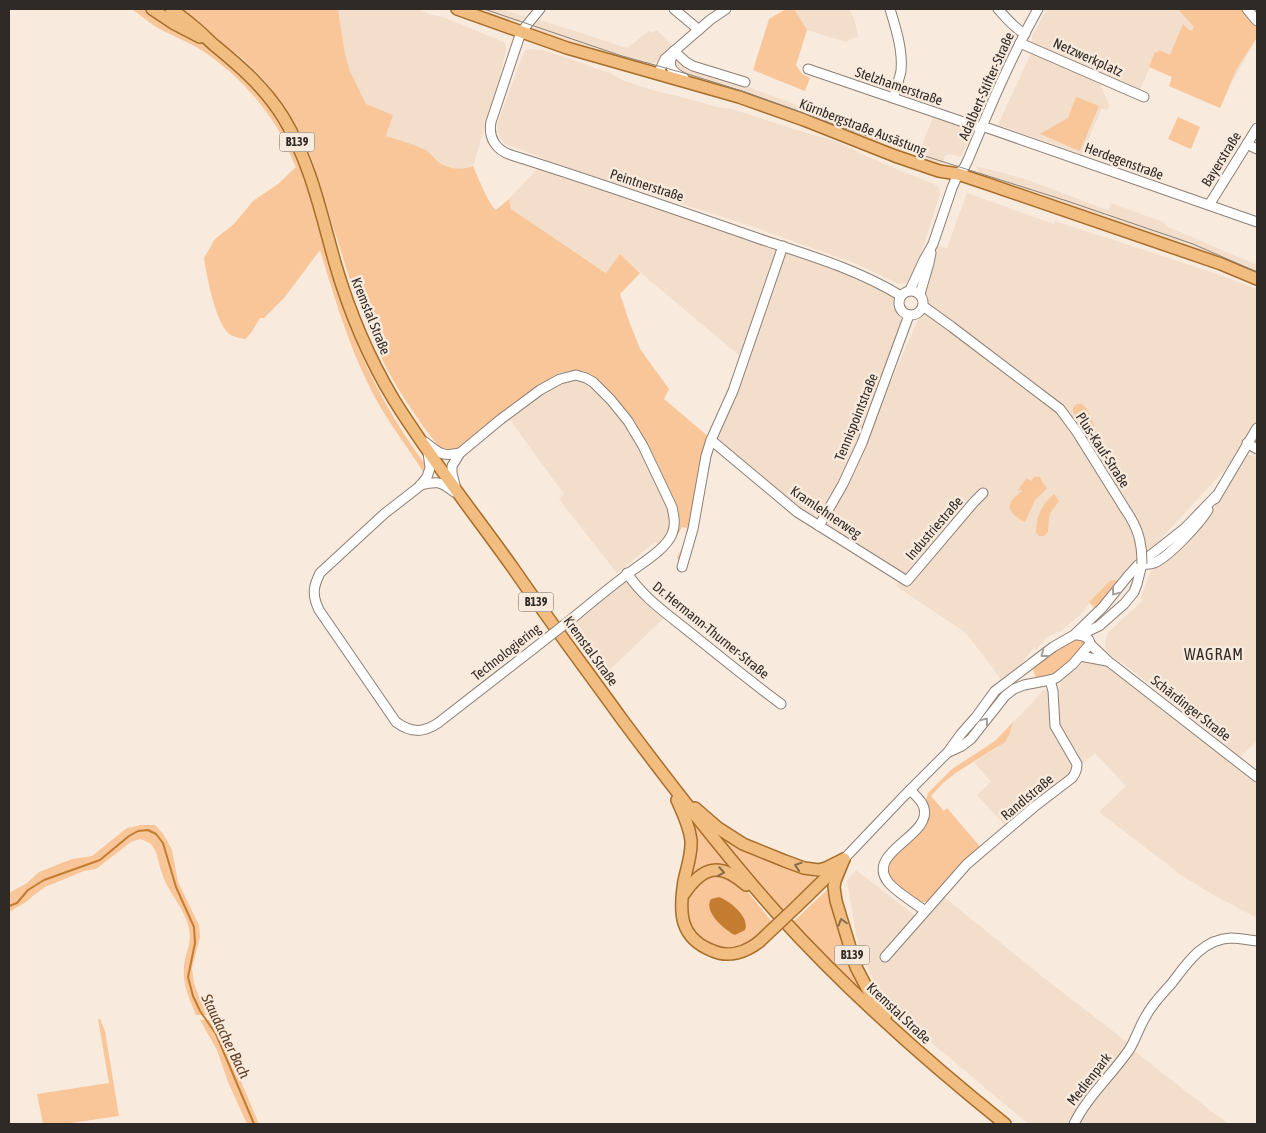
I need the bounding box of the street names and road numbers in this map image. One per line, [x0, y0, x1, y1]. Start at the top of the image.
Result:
street label: Adalbert-Stifter-Straße [955, 30, 1017, 142]
street label: Netzwerkplatz [1051, 35, 1125, 79]
street label: Stelzhamerstraße [853, 64, 945, 108]
street label: Kürnbergstraße Ausästung [797, 95, 929, 159]
street label: Bayerstraße [1198, 129, 1244, 189]
road number: B139 [280, 132, 314, 152]
street label: Herdegenstraße [1082, 139, 1166, 183]
street label: Peintnerstraße [608, 166, 686, 204]
street label: Kremstal Straße [348, 275, 394, 357]
street label: Tennispointstraße [831, 371, 881, 463]
street label: Plus-Kauf-Straße [1073, 409, 1133, 491]
street label: Kramlehnerweg [788, 482, 864, 542]
street label: Industriestraße [902, 493, 966, 563]
street label: Dr. Hermann-Thurner-Straße [650, 578, 772, 682]
road number: B139 [518, 592, 554, 612]
street label: Kremstal Straße [561, 613, 621, 689]
street label: Technologiering [468, 620, 544, 684]
street label: Schärdinger Straße [1148, 672, 1234, 744]
street label: Randlstraße [998, 771, 1056, 823]
road number: B139 [834, 946, 870, 964]
street label: Kremstal Straße [864, 979, 934, 1047]
street label: Medienpark [1064, 1050, 1114, 1108]

